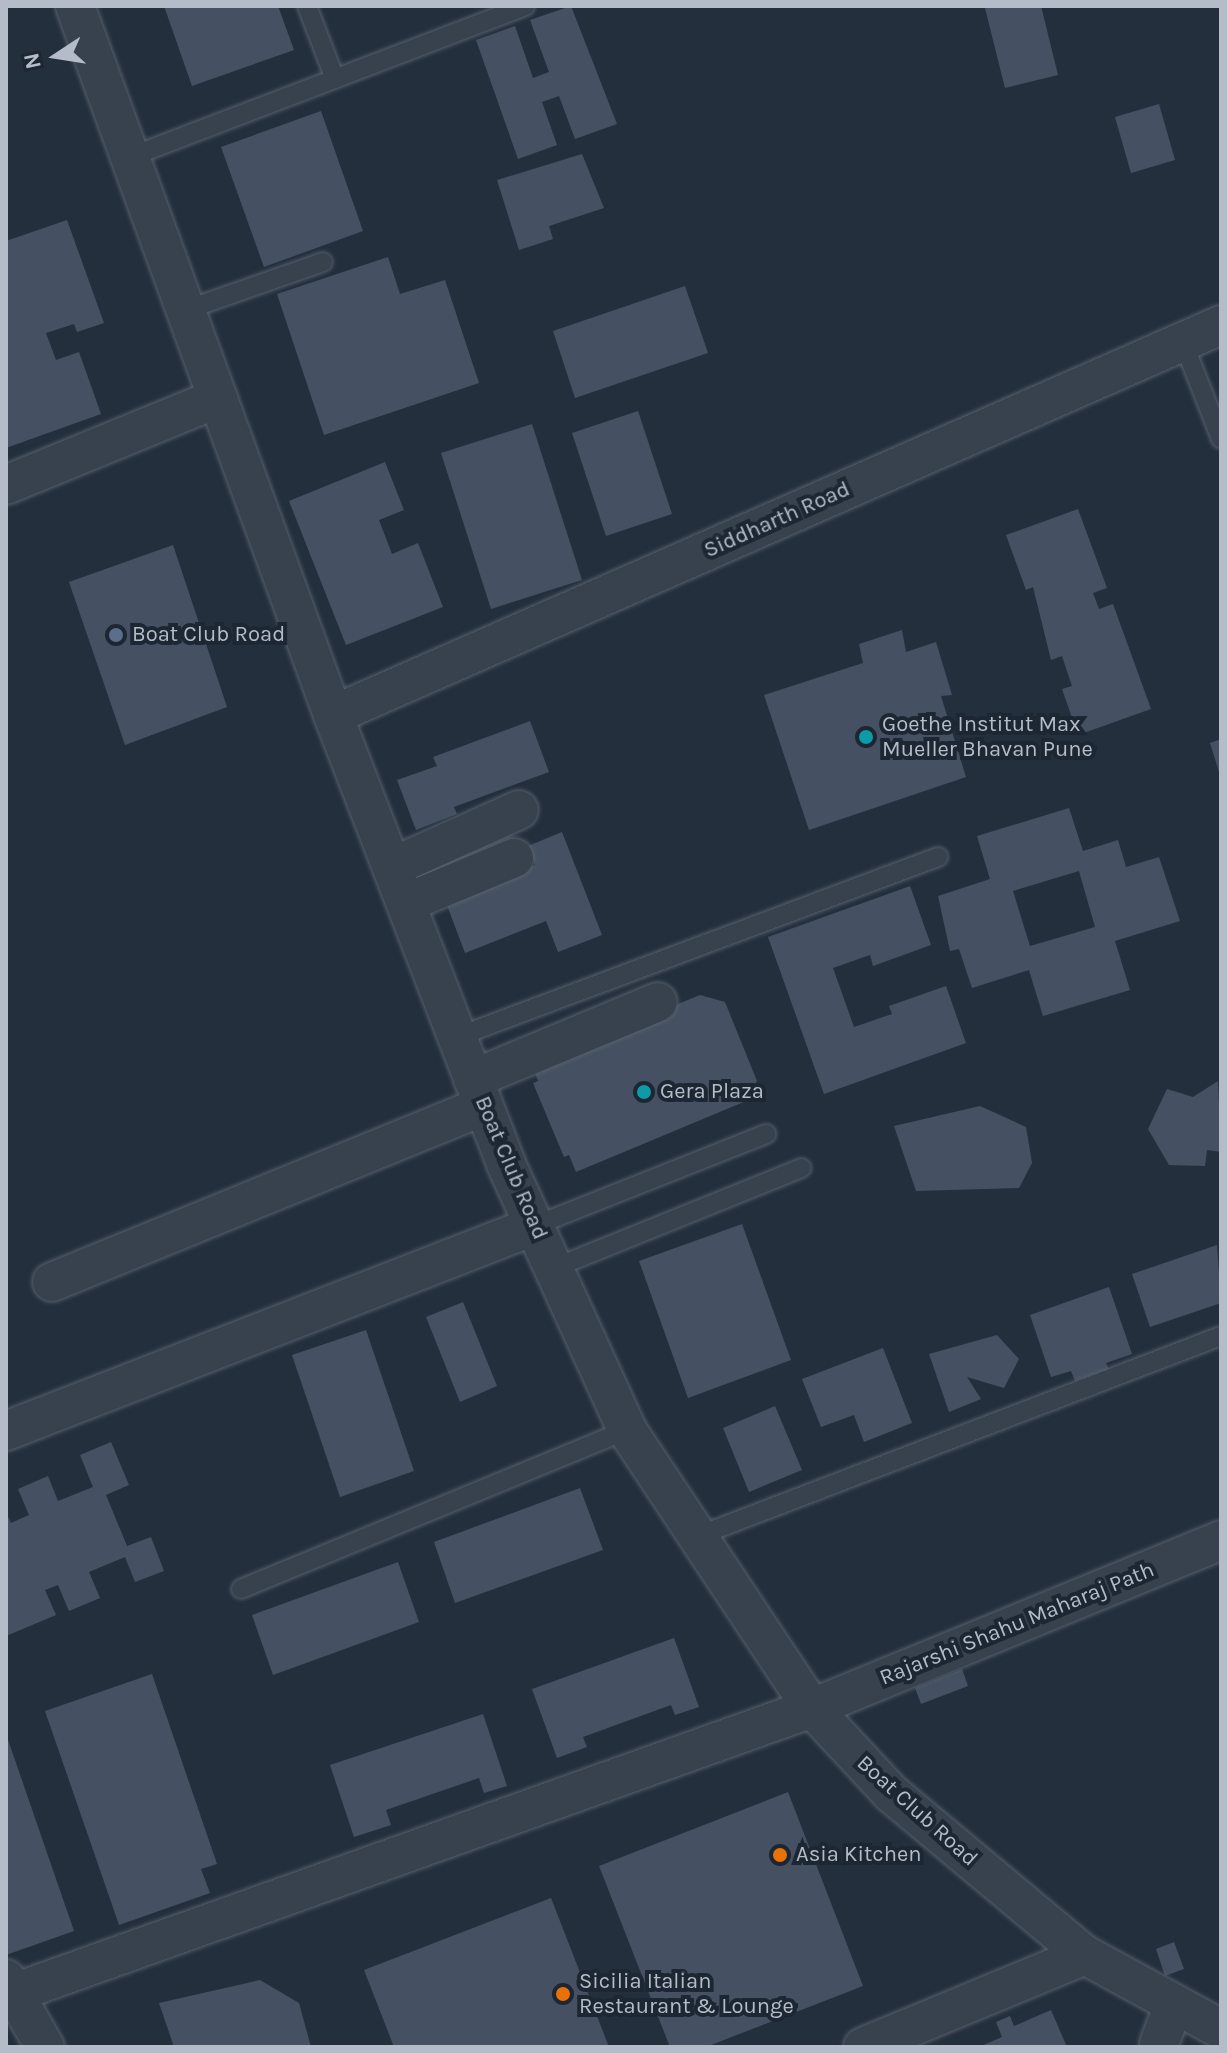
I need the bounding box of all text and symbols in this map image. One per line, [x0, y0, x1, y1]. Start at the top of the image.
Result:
north arrow [16, 16, 96, 96]
text: N [18, 51, 47, 71]
street label: Siddharth Road [700, 476, 854, 564]
place label: Boat Club Road [132, 622, 285, 648]
marker: Boat Club Road [107, 626, 125, 644]
place label: Goethe Institut Max Mueller Bhavan Pune [882, 711, 1093, 762]
marker: Goethe Institut Max Mueller Bhavan Pune [857, 728, 875, 746]
place label: Gera Plaza [660, 1079, 764, 1105]
marker: Gera Plaza [635, 1083, 653, 1101]
street label: Boat Club Road [469, 1092, 553, 1244]
street label: Rajarshi Shahu Maharaj Path [876, 1557, 1158, 1691]
street label: Boat Club Road [851, 1750, 983, 1872]
place label: Asia Kitchen [796, 1842, 921, 1868]
marker: Asia Kitchen [771, 1846, 789, 1864]
place label: Sicilia Italian Restaurant & Lounge [579, 1968, 794, 2020]
marker: Sicilia Italian Restaurant & Lounge [554, 1985, 572, 2003]

